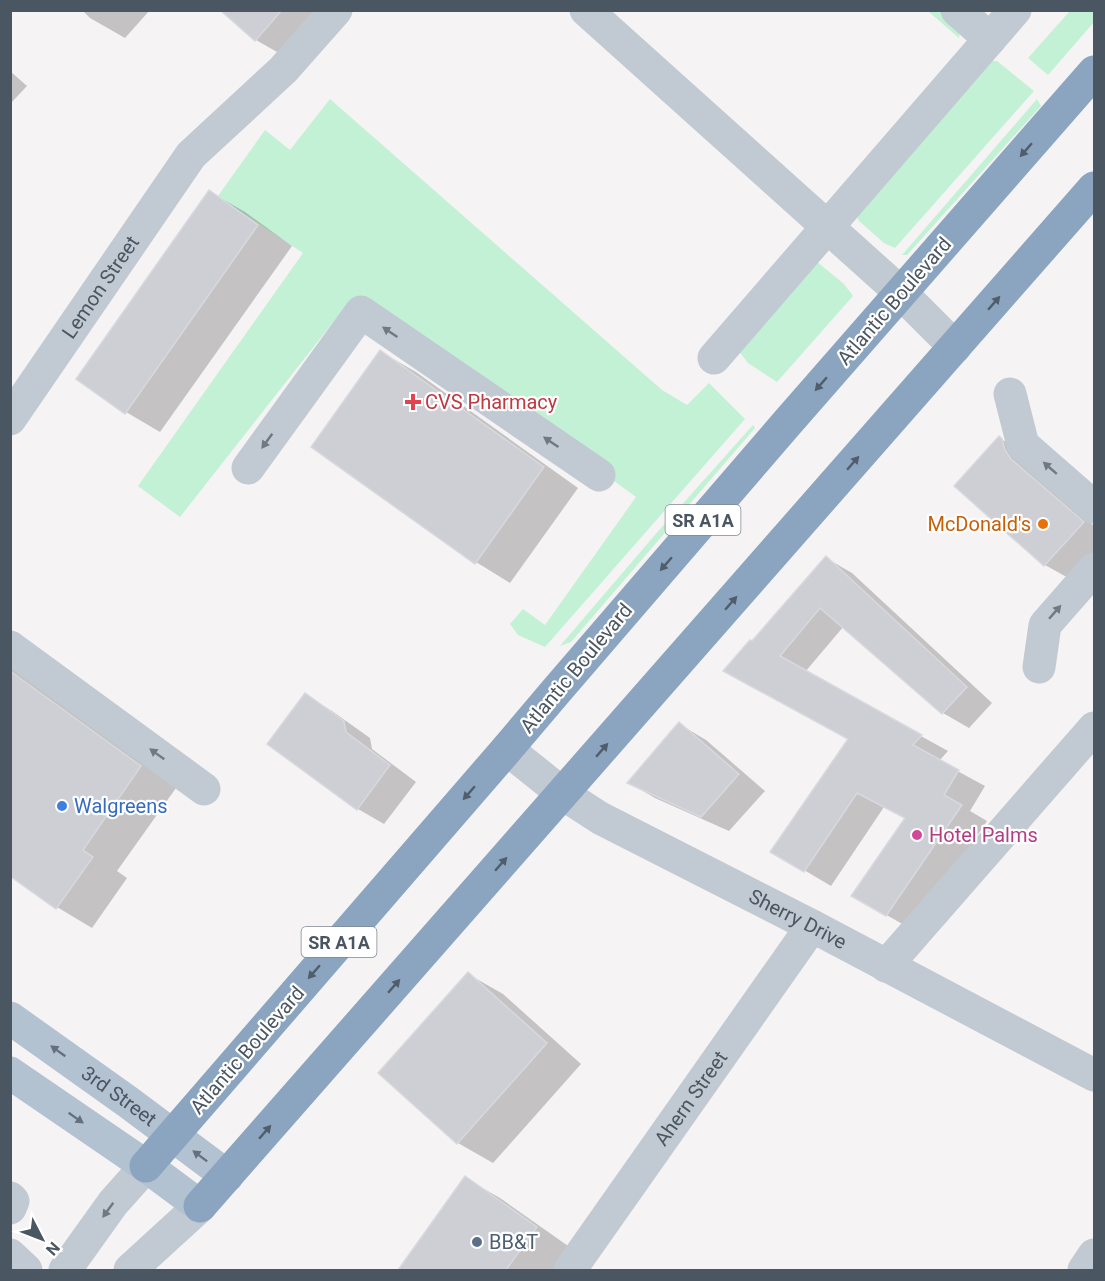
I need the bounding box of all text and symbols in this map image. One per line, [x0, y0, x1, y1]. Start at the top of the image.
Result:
one-way arrow [1020, 142, 1033, 157]
street label: Lemon Street [57, 231, 144, 343]
street label: Atlantic Boulevard [832, 232, 956, 370]
one-way arrow [987, 296, 1000, 311]
one-way arrow [382, 327, 398, 338]
one-way arrow [815, 376, 828, 391]
place label: CVS Pharmacy [425, 390, 558, 414]
marker: CVS Pharmacy [406, 395, 420, 409]
one-way arrow [262, 434, 274, 449]
one-way arrow [543, 437, 559, 448]
one-way arrow [846, 456, 859, 471]
one-way arrow [1042, 462, 1058, 475]
road number: SR A1A [666, 505, 740, 535]
place label: McDonald's [927, 512, 1031, 536]
marker: McDonald's [1036, 517, 1050, 531]
one-way arrow [659, 556, 673, 571]
one-way arrow [724, 596, 737, 611]
street label: Atlantic Boulevard [515, 598, 637, 738]
one-way arrow [1048, 605, 1061, 620]
one-way arrow [595, 742, 609, 757]
one-way arrow [149, 748, 165, 760]
one-way arrow [463, 785, 476, 800]
place label: Walgreens [74, 794, 168, 818]
marker: Walgreens [55, 799, 69, 813]
place label: Hotel Palms [929, 823, 1038, 847]
marker: Hotel Palms [910, 828, 924, 842]
one-way arrow [494, 857, 507, 872]
street label: Sherry Drive [745, 884, 851, 954]
road number: SR A1A [302, 927, 376, 957]
one-way arrow [307, 964, 320, 980]
one-way arrow [387, 979, 400, 994]
street label: Atlantic Boulevard [185, 981, 309, 1119]
one-way arrow [50, 1045, 66, 1057]
street label: Ahern Street [649, 1046, 732, 1150]
street label: 3rd Street [77, 1061, 161, 1131]
one-way arrow [68, 1112, 84, 1123]
one-way arrow [258, 1125, 271, 1140]
one-way arrow [192, 1150, 208, 1162]
one-way arrow [102, 1202, 114, 1218]
north arrow [12, 1209, 72, 1269]
place label: BB&T [489, 1230, 538, 1254]
marker: BB&T [470, 1235, 484, 1249]
text: N [42, 1238, 64, 1259]

